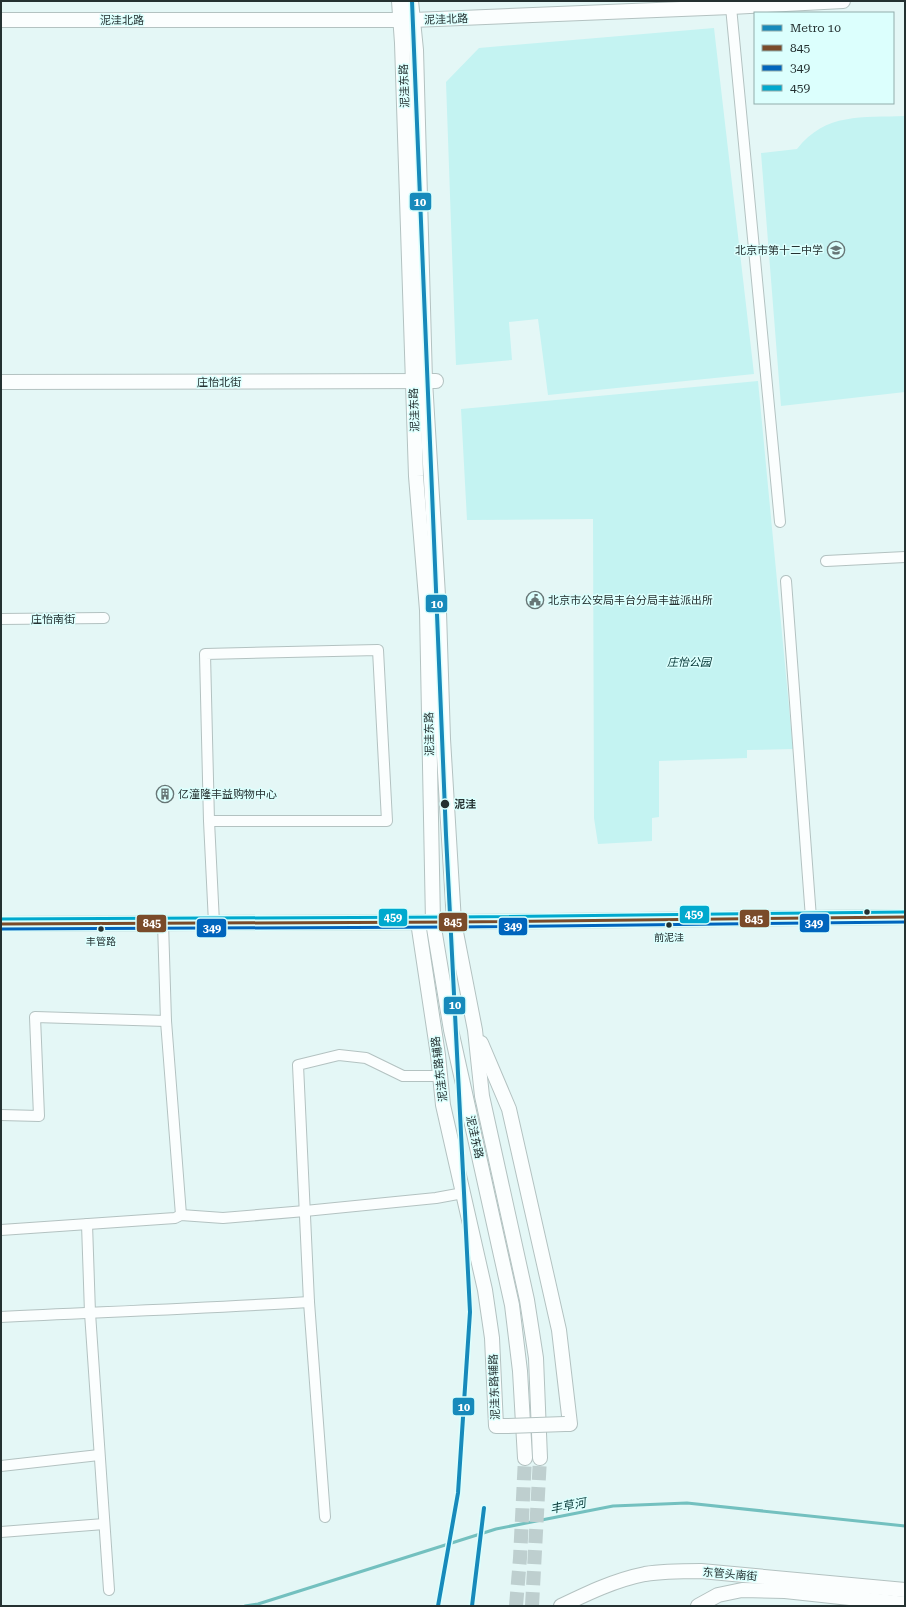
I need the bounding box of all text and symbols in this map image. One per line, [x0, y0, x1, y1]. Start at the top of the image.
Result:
street label: 泥洼北路 [424, 12, 468, 27]
legend [754, 12, 894, 104]
street label: 泥洼北路 [100, 14, 144, 27]
text: Metro 10 [790, 21, 841, 35]
text: 845 [790, 41, 810, 55]
text: 349 [790, 61, 810, 75]
street label: 泥洼东路 [397, 64, 412, 108]
text: 459 [790, 81, 810, 95]
line badge: 10 [409, 192, 432, 211]
text: 10 [414, 196, 426, 209]
school or university icon: 北京市第十二中学 [826, 240, 846, 260]
place label: 北京市第十二中学 [735, 244, 823, 257]
street label: 庄怡北街 [197, 376, 241, 389]
street label: 泥洼东路 [407, 388, 422, 432]
public building icon: 北京市公安局丰台分局丰益派出所 [525, 590, 545, 610]
line badge: 10 [425, 594, 448, 613]
place label: 北京市公安局丰台分局丰益派出所 [548, 594, 713, 607]
text: 10 [431, 598, 443, 611]
street label: 庄怡南街 [31, 613, 75, 626]
park label: 庄怡公园 [667, 656, 713, 669]
street label: 泥洼东路 [423, 712, 436, 756]
building icon: 亿潼隆丰益购物中心 [155, 784, 175, 804]
place label: 亿潼隆丰益购物中心 [178, 788, 277, 801]
marker: 泥洼 [439, 798, 451, 810]
place label: 泥洼 [454, 798, 476, 811]
line badge: 459 [679, 905, 710, 924]
unlabelled marker [862, 907, 872, 917]
line badge: 459 [378, 908, 408, 927]
text: 459 [685, 908, 703, 921]
line badge: 845 [739, 909, 770, 928]
text: 459 [384, 911, 402, 924]
line badge: 845 [438, 912, 468, 932]
text: 845 [745, 913, 763, 926]
line badge: 349 [799, 913, 830, 933]
line badge: 845 [136, 914, 167, 933]
text: 845 [444, 916, 462, 929]
text: 845 [143, 917, 161, 930]
line badge: 349 [498, 917, 528, 936]
text: 349 [805, 917, 823, 930]
line badge: 349 [196, 918, 227, 938]
text: 349 [504, 920, 522, 933]
marker: 前泥洼 [664, 920, 674, 930]
text: 349 [203, 922, 221, 935]
marker: 丰管路 [96, 924, 106, 934]
place label: 前泥洼 [654, 932, 684, 943]
place label: 丰管路 [86, 936, 116, 947]
line badge: 10 [443, 996, 466, 1015]
text: 10 [449, 999, 461, 1012]
street label: 泥洼东路辅路 [429, 1035, 450, 1102]
street label: 泥洼东路 [463, 1114, 486, 1160]
street label: 泥洼东路辅路 [487, 1354, 502, 1420]
line badge: 10 [452, 1397, 475, 1416]
text: 10 [458, 1401, 470, 1414]
water label: 丰草河 [549, 1495, 589, 1516]
street label: 东管头南街 [702, 1566, 758, 1583]

